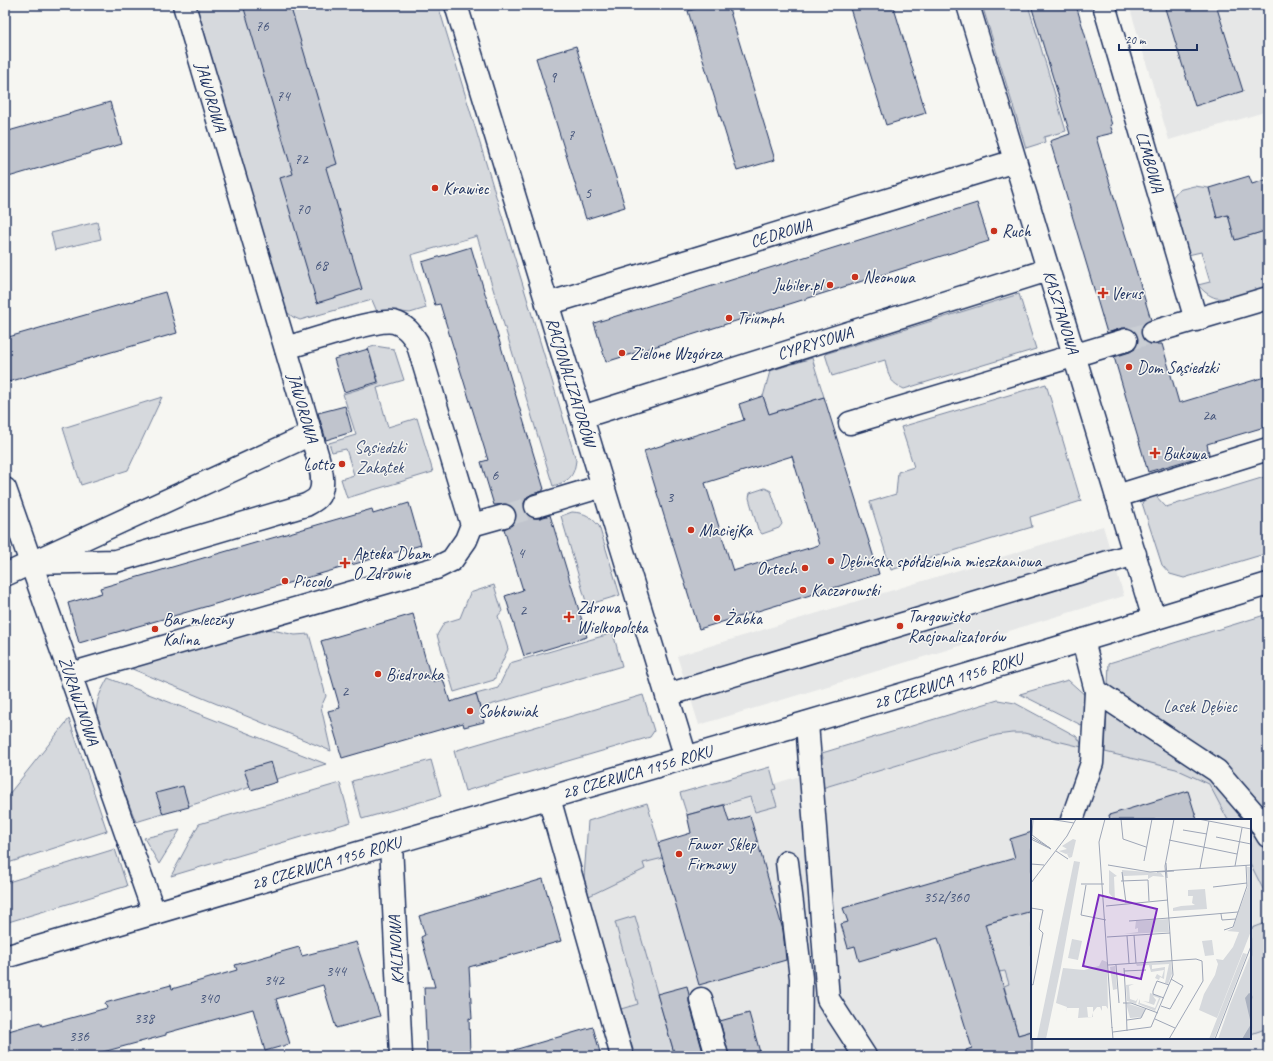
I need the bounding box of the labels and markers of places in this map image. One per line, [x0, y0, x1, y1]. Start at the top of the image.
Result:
place label: Krawiec [443, 178, 489, 199]
marker: Krawiec [430, 183, 440, 193]
place label: Ruch [1002, 221, 1032, 242]
marker: Ruch [989, 226, 999, 236]
place label: Neonowa [863, 267, 916, 288]
marker: Neonowa [850, 272, 860, 282]
place label: Jubiler.pl [772, 275, 825, 296]
marker: Jubiler.pl [825, 280, 835, 290]
place label: Verus [1111, 283, 1144, 304]
marker: Verus [1098, 288, 1108, 298]
place label: Triumph [737, 308, 785, 329]
marker: Triumph [724, 313, 734, 323]
place label: Zielone Wzgórza [630, 343, 724, 364]
marker: Zielone Wzgórza [617, 348, 627, 358]
place label: Dom Sąsiedzki [1137, 357, 1221, 378]
marker: Dom Sąsiedzki [1124, 362, 1134, 372]
place label: Bukowa [1163, 443, 1208, 464]
marker: Bukowa [1150, 448, 1160, 458]
place label: Lotto [304, 454, 336, 475]
marker: Lotto [337, 459, 347, 469]
place label: MaciejKa [699, 520, 754, 541]
marker: MaciejKa [686, 525, 696, 535]
place label: Apteka Dbam O Zdrowie [353, 543, 433, 584]
place label: Dębińska spółdzielnia mieszkaniowa [839, 551, 1043, 572]
marker: Dębińska spółdzielnia mieszkaniowa [826, 556, 836, 566]
marker: Apteka Dbam O Zdrowie [340, 558, 350, 568]
place label: Ortech [757, 558, 798, 579]
marker: Ortech [800, 563, 810, 573]
place label: Piccolo [293, 571, 332, 592]
marker: Piccolo [280, 576, 290, 586]
place label: Kaczorowski [811, 580, 882, 601]
marker: Kaczorowski [798, 585, 808, 595]
place label: Zdrowa Wielkopolska [577, 597, 649, 638]
place label: Targowisko Racjonalizatorów [908, 606, 1006, 647]
place label: Żabka [725, 608, 763, 629]
place label: Bar mleczny Kalina [163, 609, 234, 650]
marker: Zdrowa Wielkopolska [564, 612, 574, 622]
marker: Żabka [712, 613, 722, 623]
marker: Targowisko Racjonalizatorów [895, 621, 905, 631]
marker: Bar mleczny Kalina [150, 624, 160, 634]
place label: Biedronka [386, 664, 445, 685]
marker: Biedronka [373, 669, 383, 679]
place label: Sobkowiak [478, 701, 539, 722]
marker: Sobkowiak [465, 706, 475, 716]
place label: Fawor Sklep Firmowy [687, 834, 757, 875]
marker: Fawor Sklep Firmowy [674, 849, 684, 859]

